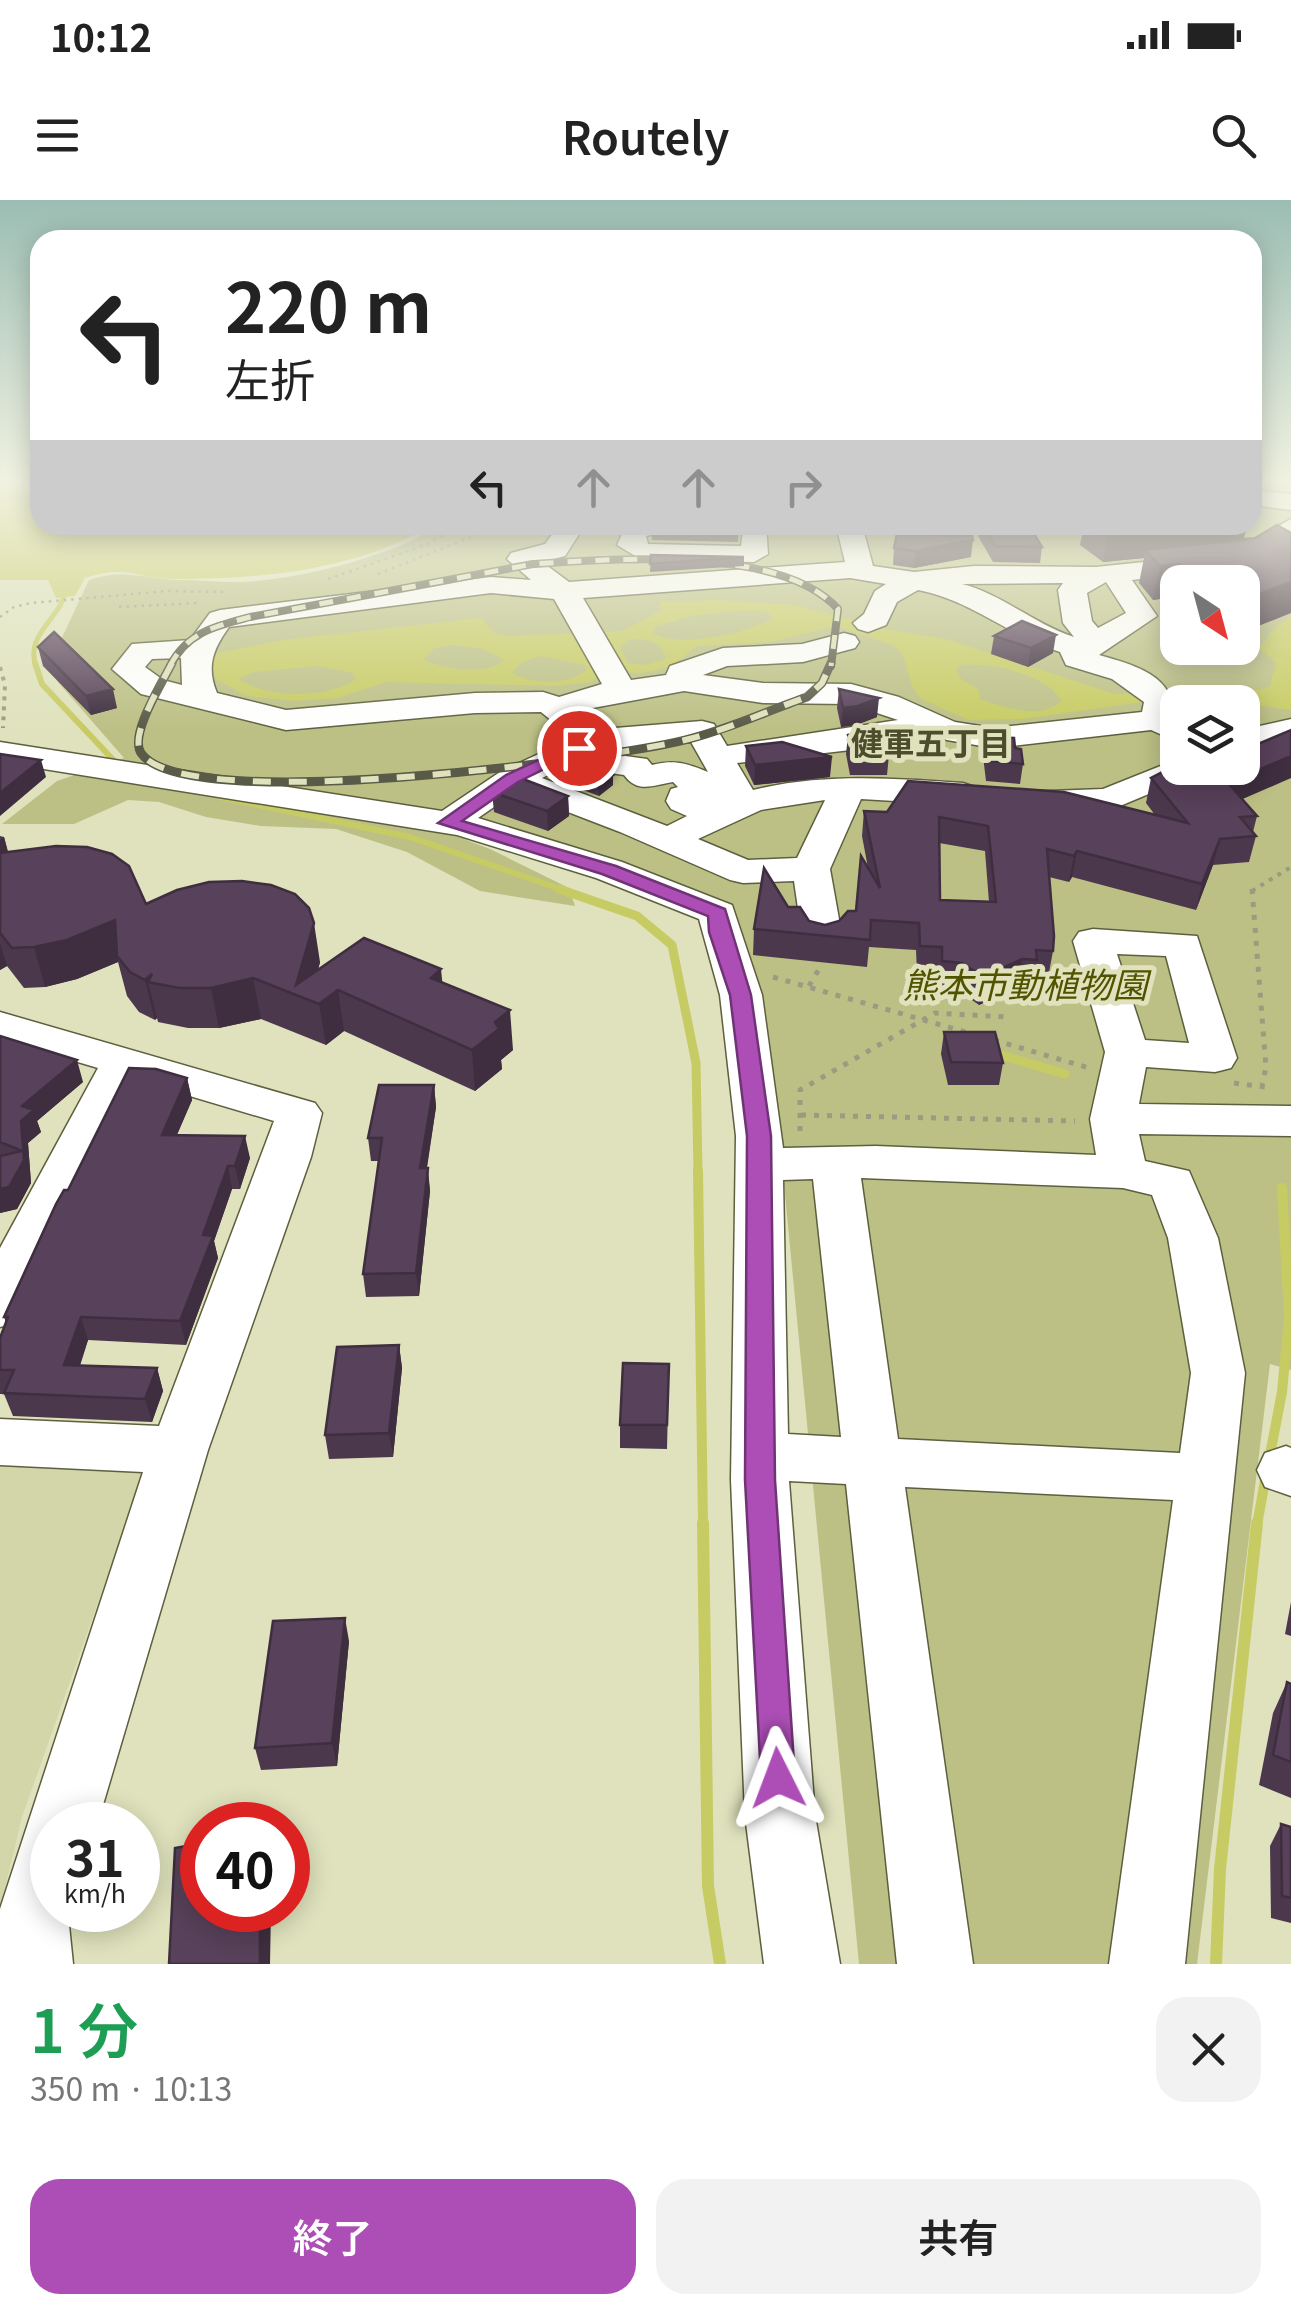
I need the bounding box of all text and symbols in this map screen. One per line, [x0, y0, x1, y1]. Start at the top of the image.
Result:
text: 10:12 [50, 8, 152, 63]
text: Routely [562, 103, 729, 168]
icon: menu [30, 108, 85, 163]
icon: search [1206, 108, 1261, 163]
text: 220 m [225, 252, 432, 353]
icon: left [60, 270, 190, 400]
text: 左折 [225, 345, 315, 410]
icon: left [461, 460, 516, 515]
icon: ahead [566, 460, 621, 515]
icon: ahead [671, 460, 726, 515]
icon: right [776, 460, 831, 515]
north arrow [1160, 565, 1260, 665]
map controls [1160, 565, 1260, 785]
button: layers [1160, 685, 1260, 785]
pin [537, 706, 622, 791]
district label: 健軍五丁目 [851, 718, 1011, 764]
icon: arrive [552, 721, 607, 776]
park label: 熊本市動植物園 [902, 957, 1152, 1008]
position arrow [726, 1726, 830, 1830]
speed limit sign: 40 [180, 1802, 310, 1932]
text: 31 [66, 1819, 125, 1891]
text: km/h [64, 1874, 126, 1910]
text: 1 分 [30, 1983, 138, 2070]
button: close [1156, 1997, 1261, 2102]
text: 350 m · 10:13 [30, 2064, 232, 2110]
button: 終了 [30, 2179, 636, 2294]
button: 共有 [656, 2179, 1261, 2294]

